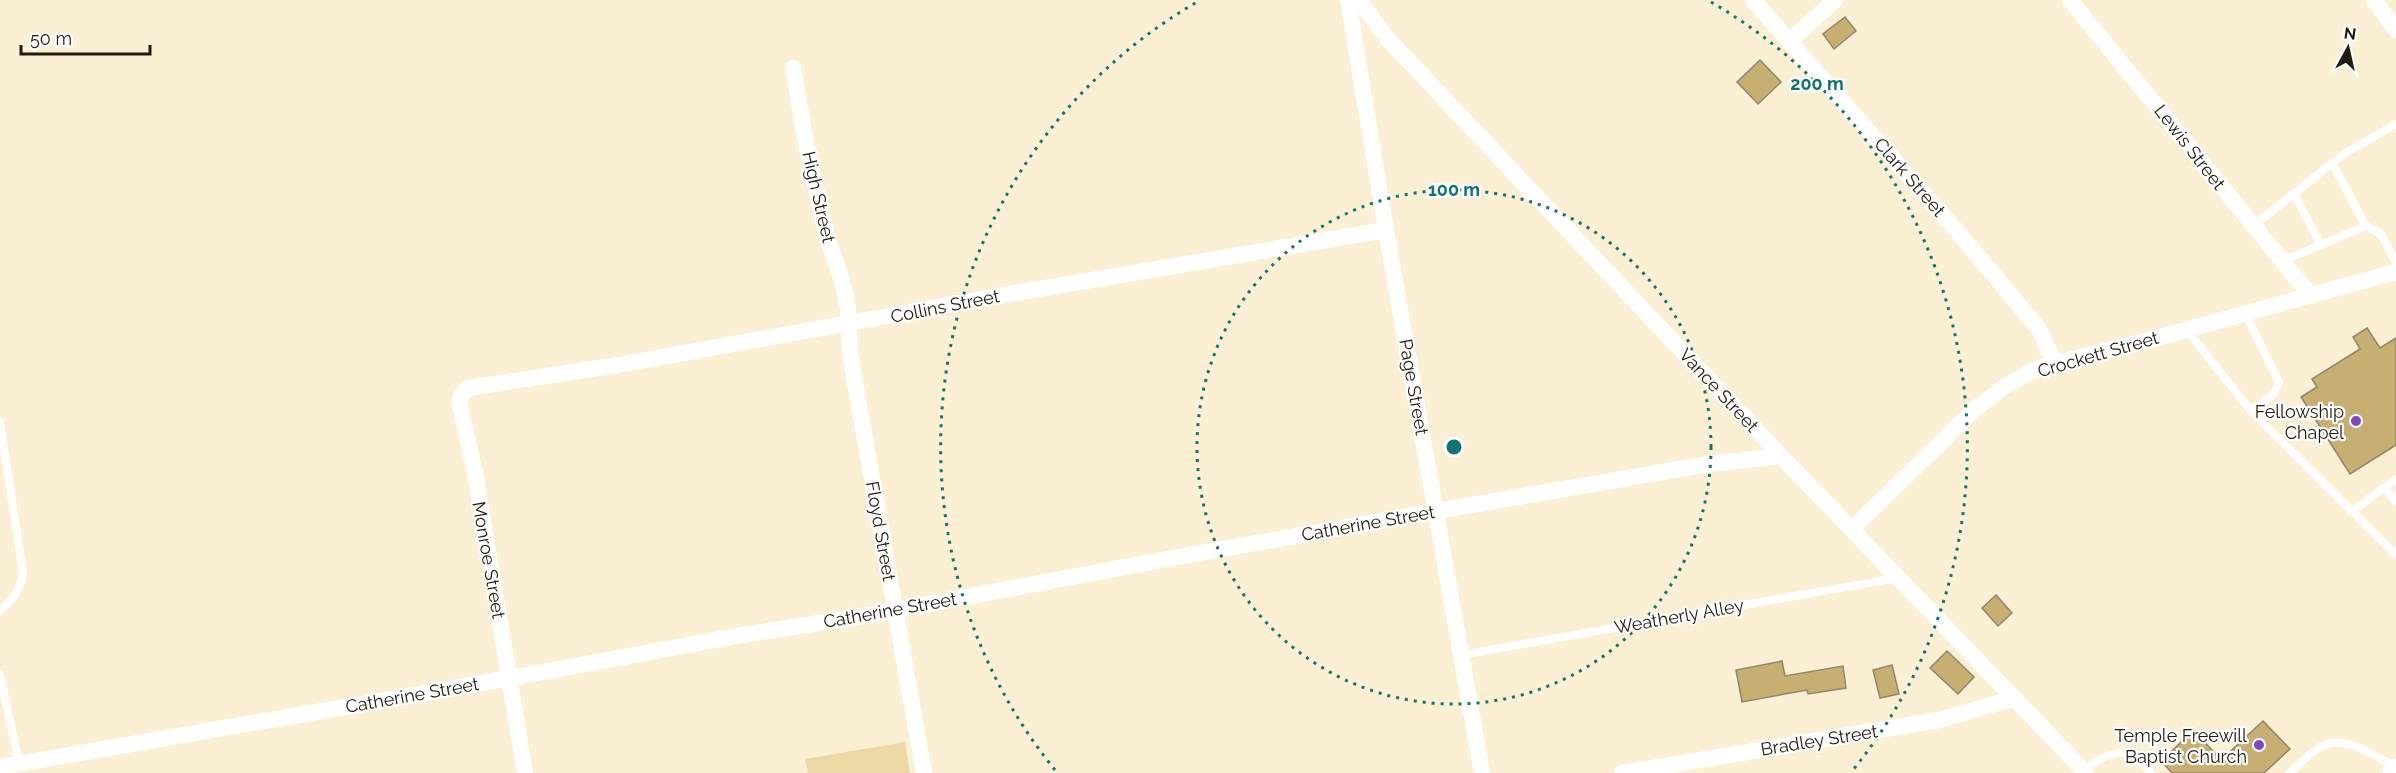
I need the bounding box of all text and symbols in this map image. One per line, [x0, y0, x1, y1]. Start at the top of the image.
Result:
scale bar [21, 18, 150, 56]
north arrow [2318, 18, 2378, 78]
text: N [2343, 23, 2357, 44]
text: 50 m [30, 28, 72, 49]
text: 200 m [1790, 73, 1844, 94]
street label: Lewis Street [2150, 100, 2230, 194]
street label: Clark Street [1870, 133, 1950, 221]
street label: High Street [798, 149, 840, 245]
text: 100 m [1428, 179, 1480, 200]
street label: Collins Street [889, 285, 1001, 327]
street label: Crockett Street [2035, 327, 2161, 381]
street label: Page Street [1395, 337, 1433, 437]
street label: Vance Street [1675, 344, 1763, 436]
place label: Fellowship Chapel [2255, 401, 2344, 443]
marker: Fellowship Chapel [2349, 414, 2363, 428]
centre of rings [1444, 437, 1464, 457]
street label: Floyd Street [862, 479, 900, 583]
street label: Monroe Street [468, 500, 510, 620]
street label: Catherine Street [1300, 501, 1436, 545]
street label: Catherine Street [822, 588, 958, 632]
street label: Weatherly Alley [1613, 594, 1746, 638]
street label: Catherine Street [344, 673, 480, 717]
street label: Bradley Street [1759, 720, 1879, 760]
place label: Temple Freewill Baptist Church [2115, 725, 2247, 767]
marker: Temple Freewill Baptist Church [2252, 738, 2266, 752]

